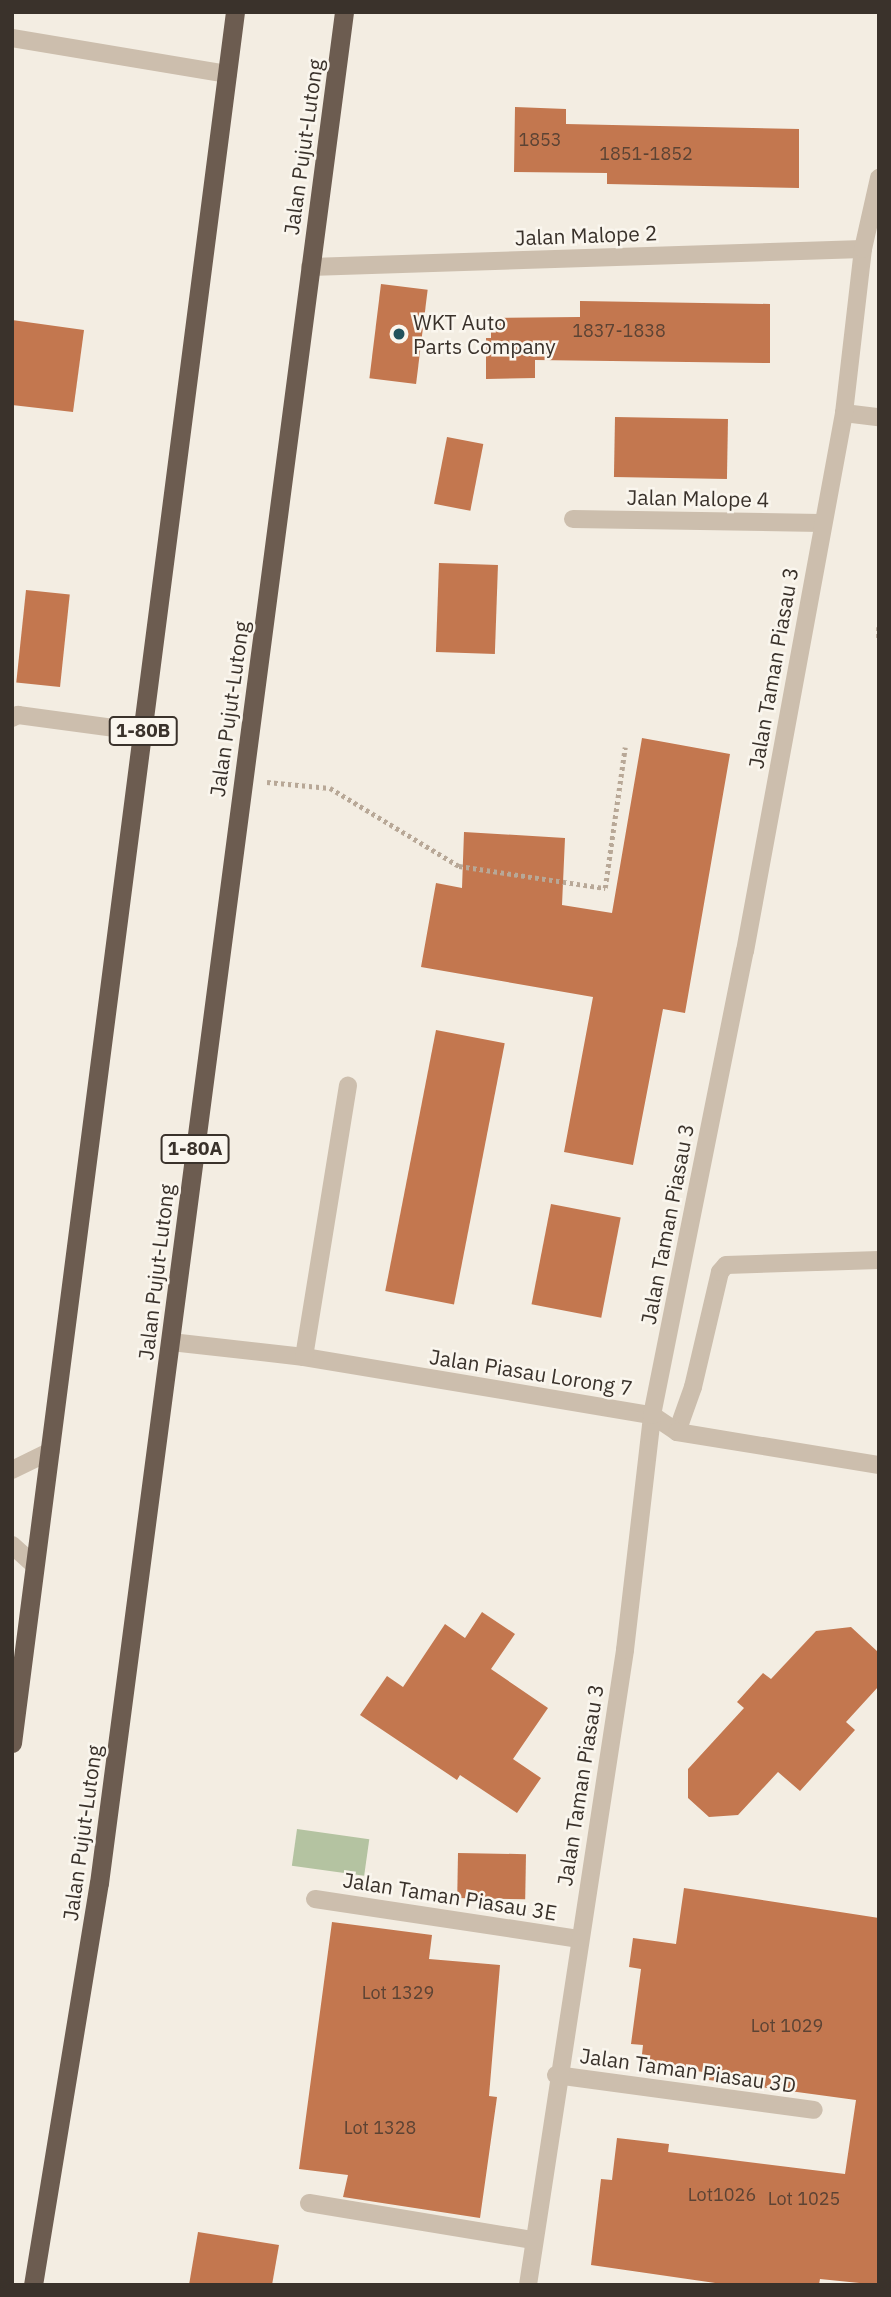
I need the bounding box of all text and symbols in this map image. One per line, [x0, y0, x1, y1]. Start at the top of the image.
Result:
street label: Jalan Pujut-Lutong [278, 58, 328, 236]
house number: 1853 [518, 129, 562, 151]
house number: 1851-1852 [599, 143, 693, 165]
street label: Jalan Malope 2 [514, 220, 658, 250]
place label: WKT Auto Parts Company [413, 309, 556, 359]
house number: 1837-1838 [572, 320, 666, 342]
marker: WKT Auto Parts Company [391, 326, 407, 342]
street label: Jalan Malope 4 [626, 484, 770, 512]
street label: Jalan Taman Piasau 3 [743, 565, 803, 771]
street label: Jalan Pujut-Lutong [204, 620, 254, 798]
road number: 1-80B [108, 716, 178, 746]
street label: Jalan Taman Piasau 3 [635, 1121, 699, 1327]
road number: 1-80A [160, 1134, 230, 1164]
street label: Jalan Pujut-Lutong [133, 1183, 179, 1361]
street label: Jalan Piasau Lorong 7 [428, 1344, 634, 1400]
street label: Jalan Taman Piasau 3 [552, 1682, 608, 1888]
street label: Jalan Pujut-Lutong [57, 1744, 107, 1922]
street label: Jalan Taman Piasau 3E [341, 1867, 559, 1925]
house number: Lot 1329 [362, 1982, 434, 2004]
house number: Lot 1029 [751, 2015, 823, 2037]
street label: Jalan Taman Piasau 3D [578, 2042, 798, 2098]
house number: Lot 1328 [344, 2117, 416, 2139]
house number: Lot1026 [688, 2184, 756, 2206]
house number: Lot 1025 [768, 2188, 840, 2210]

